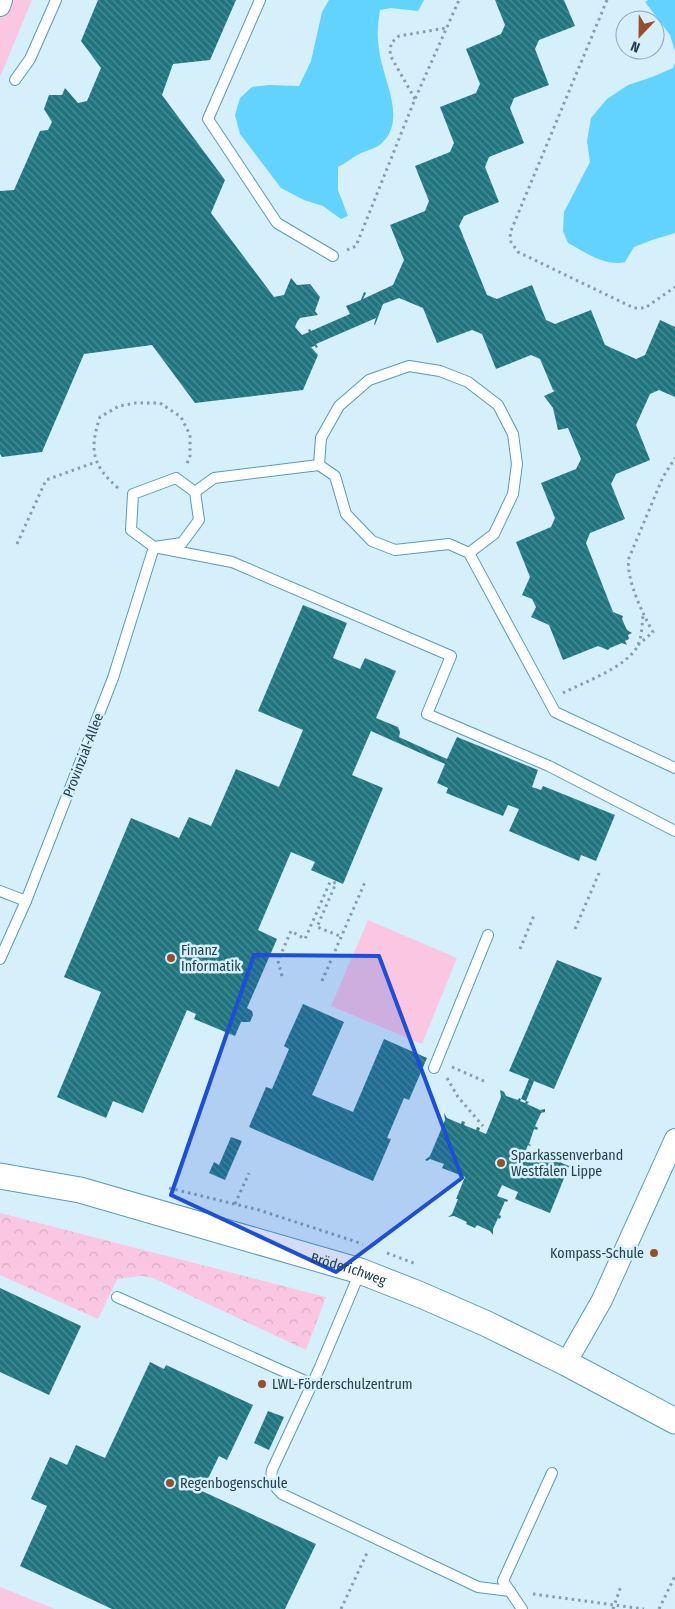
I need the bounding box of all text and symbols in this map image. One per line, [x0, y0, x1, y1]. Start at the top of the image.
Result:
north arrow [615, 10, 665, 60]
text: N [628, 37, 642, 56]
street label: Provinzial-Allee [60, 711, 107, 800]
place label: Finanz Informatik [181, 942, 241, 975]
marker: Finanz Informatik [165, 952, 177, 964]
place label: Sparkassenverband Westfalen Lippe [511, 1147, 623, 1180]
marker: Sparkassenverband Westfalen Lippe [495, 1157, 507, 1169]
place label: Kompass-Schule [550, 1245, 644, 1262]
marker: Kompass-Schule [648, 1247, 660, 1259]
street label: Bröderichweg [309, 1249, 389, 1290]
place label: LWL-Förderschulzentrum [272, 1376, 413, 1393]
marker: LWL-Förderschulzentrum [256, 1378, 268, 1390]
place label: Regenbogenschule [180, 1475, 288, 1492]
marker: Regenbogenschule [164, 1477, 176, 1489]

